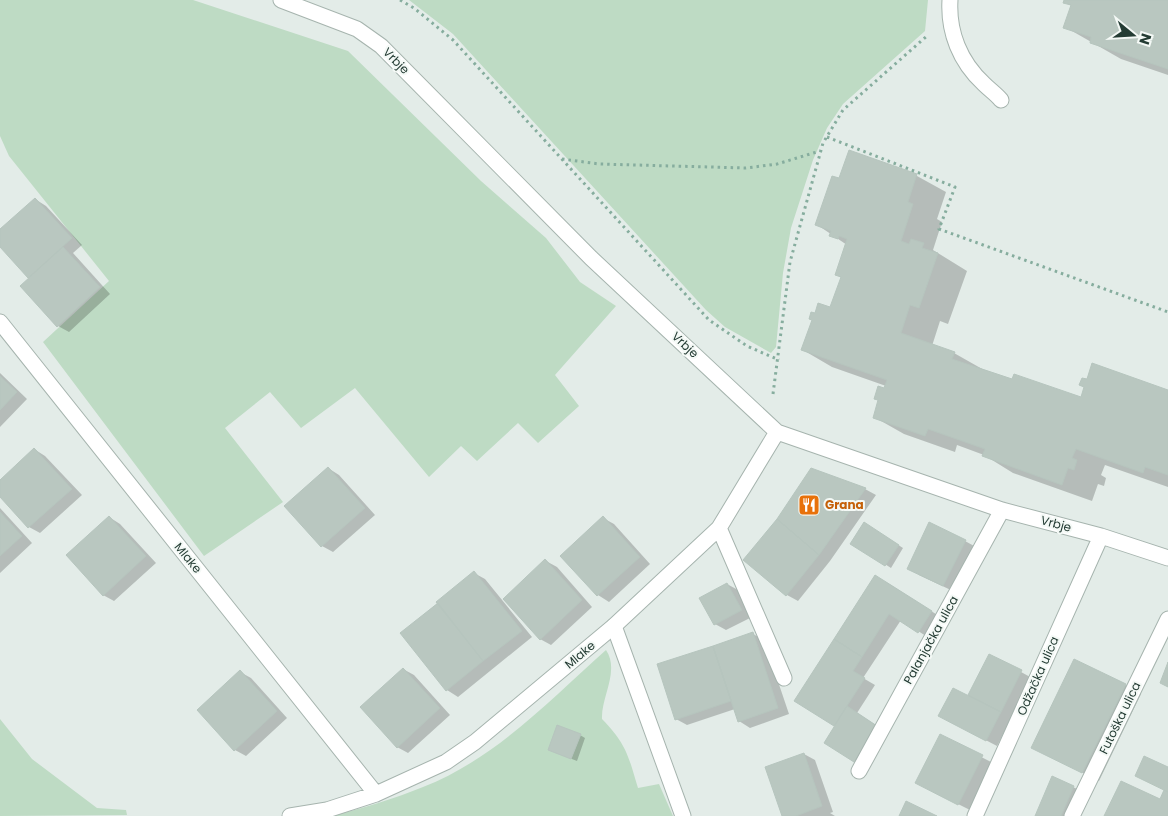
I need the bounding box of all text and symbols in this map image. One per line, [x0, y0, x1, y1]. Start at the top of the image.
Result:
north arrow [1108, 10, 1158, 60]
text: N [1134, 31, 1157, 47]
street label: Vrbje [379, 44, 413, 78]
street label: Vrbje [668, 328, 703, 361]
restaurant icon: Grana [797, 493, 821, 517]
place label: Grana [825, 496, 864, 513]
street label: Vrbje [1039, 511, 1073, 536]
street label: Mlake [171, 539, 206, 577]
street label: Palanjačka ulica [899, 592, 962, 687]
street label: Odžačka ulica [1013, 634, 1063, 718]
street label: Mlake [561, 637, 599, 672]
street label: Futoška ulica [1095, 679, 1144, 757]

